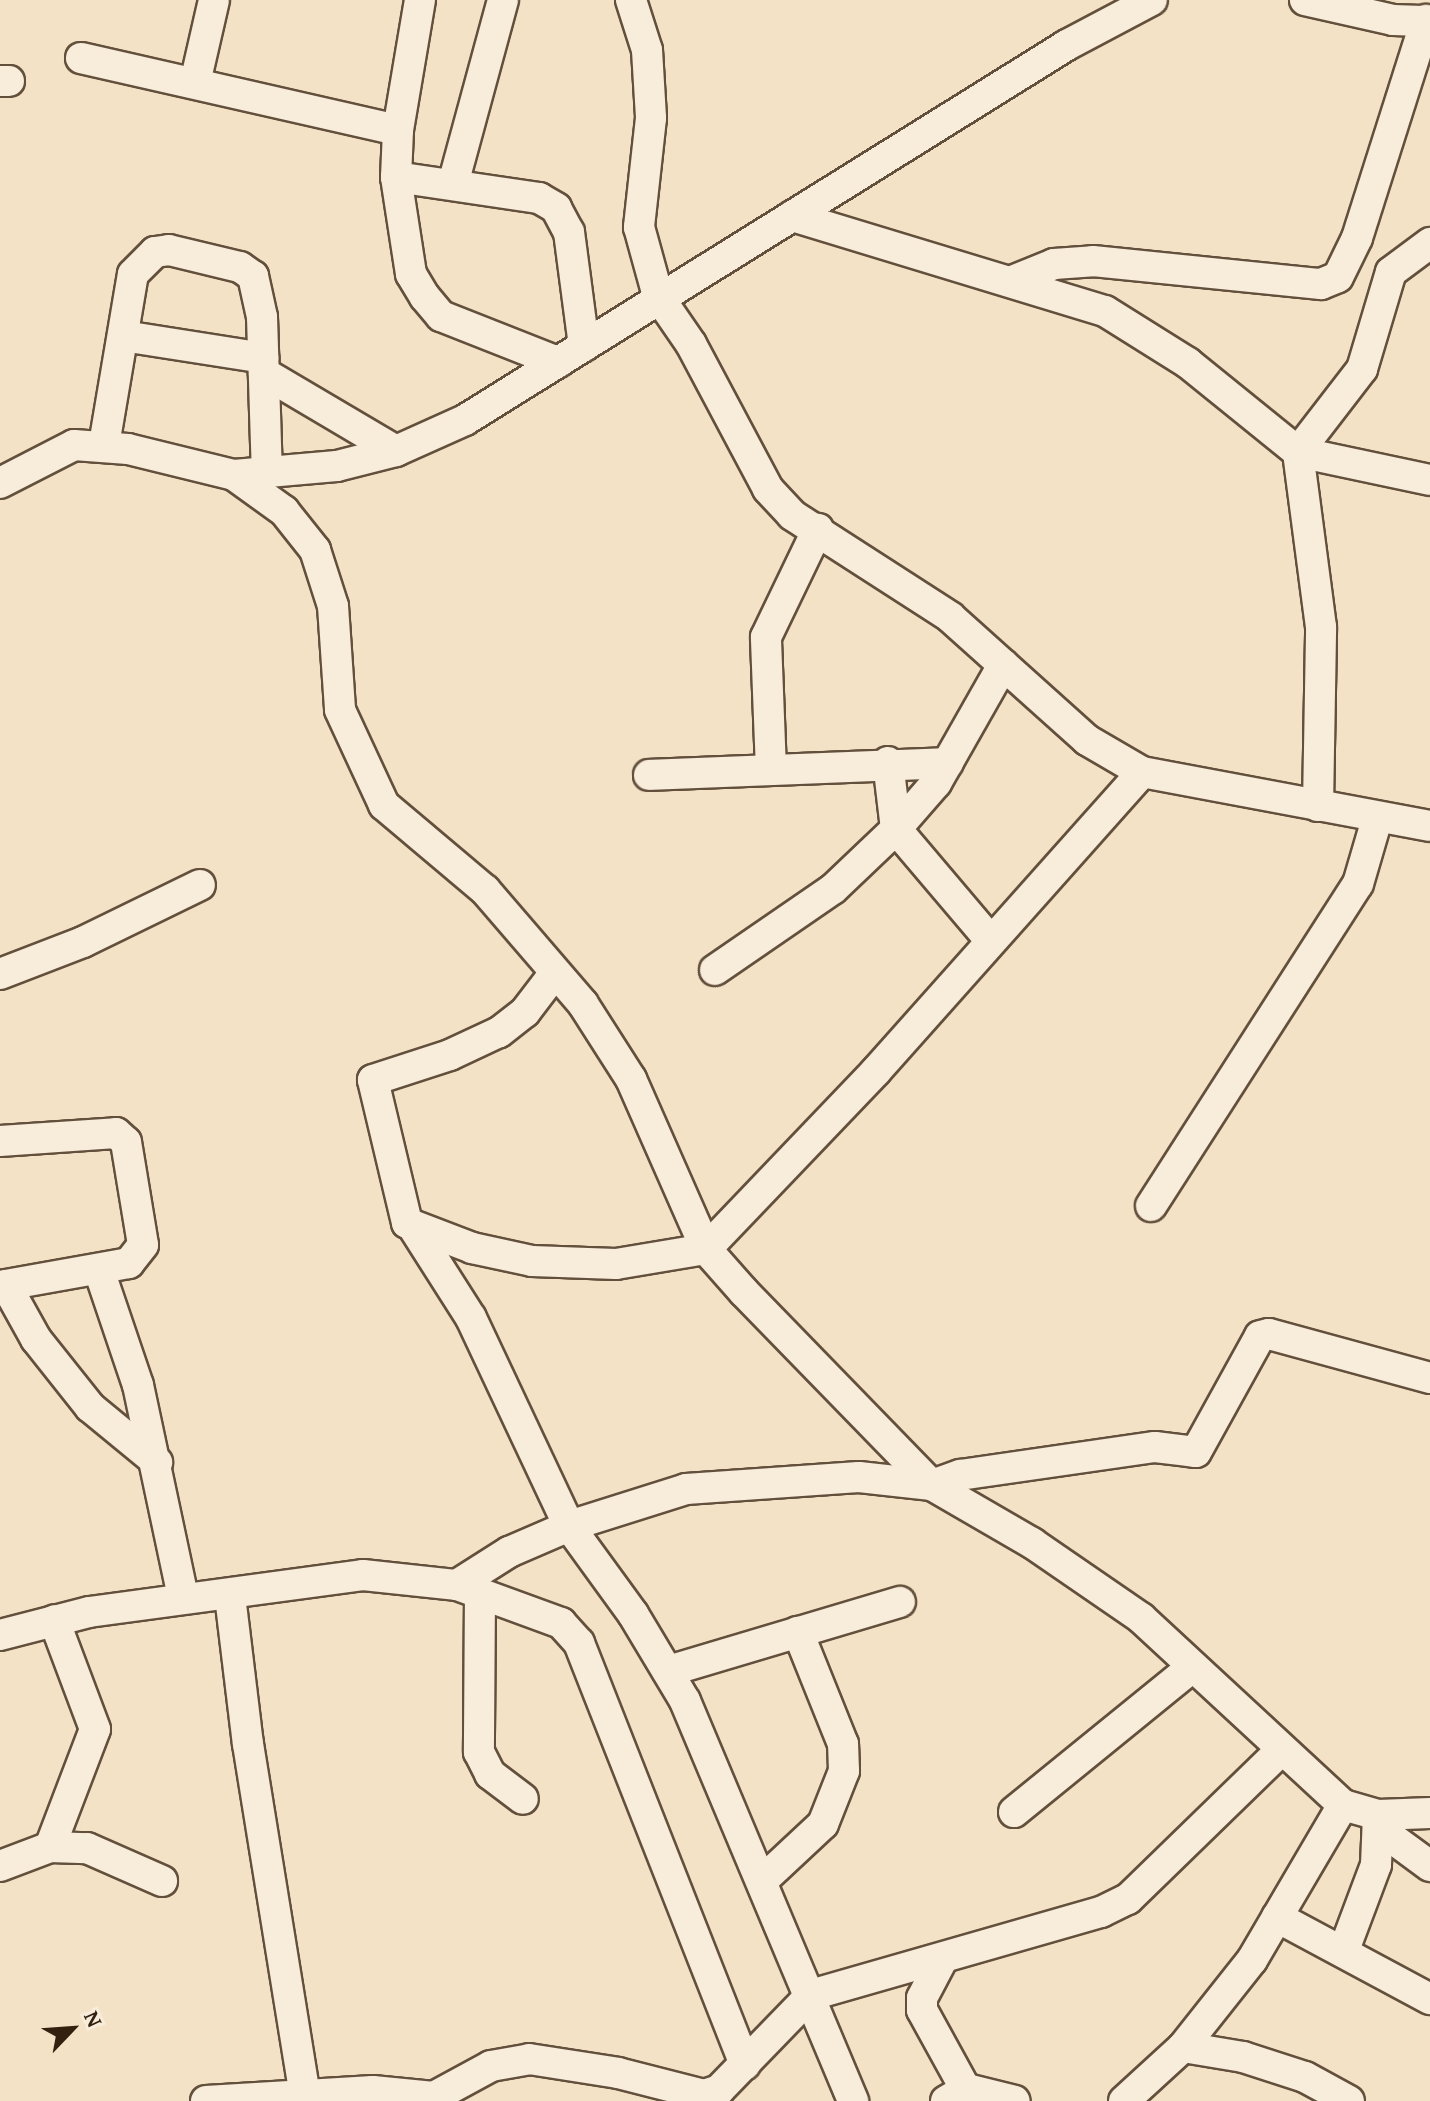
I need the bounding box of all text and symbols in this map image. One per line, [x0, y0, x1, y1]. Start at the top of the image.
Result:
north arrow [32, 1989, 112, 2069]
text: N [76, 2005, 111, 2032]

